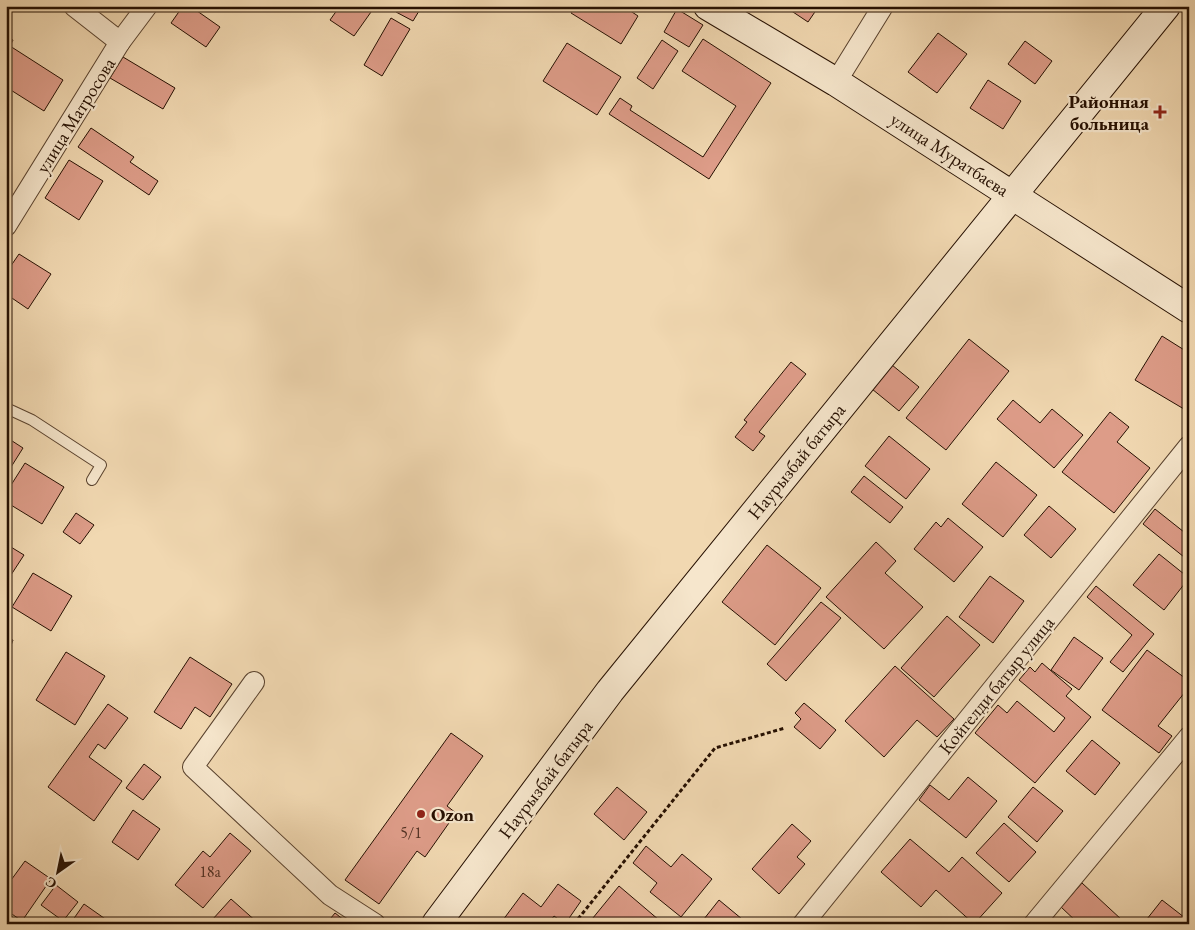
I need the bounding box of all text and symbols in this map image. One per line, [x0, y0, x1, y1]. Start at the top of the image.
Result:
street label: улица Матросова [30, 52, 121, 178]
place label: Районная больница [1068, 89, 1150, 136]
marker: Районная больница [1153, 105, 1167, 119]
street label: улица Муратбаева [885, 107, 1014, 202]
street label: Наурызбай батыра [742, 398, 851, 525]
street label: Койгелди батыр улица [933, 611, 1060, 760]
street label: Наурызбай батыра [493, 715, 599, 844]
place label: Ozon [431, 802, 474, 827]
marker: Ozon [415, 808, 427, 820]
house number: 5/1 [400, 822, 422, 843]
north arrow [32, 848, 82, 898]
house number: 18а [199, 861, 221, 882]
text: С [42, 873, 60, 893]

